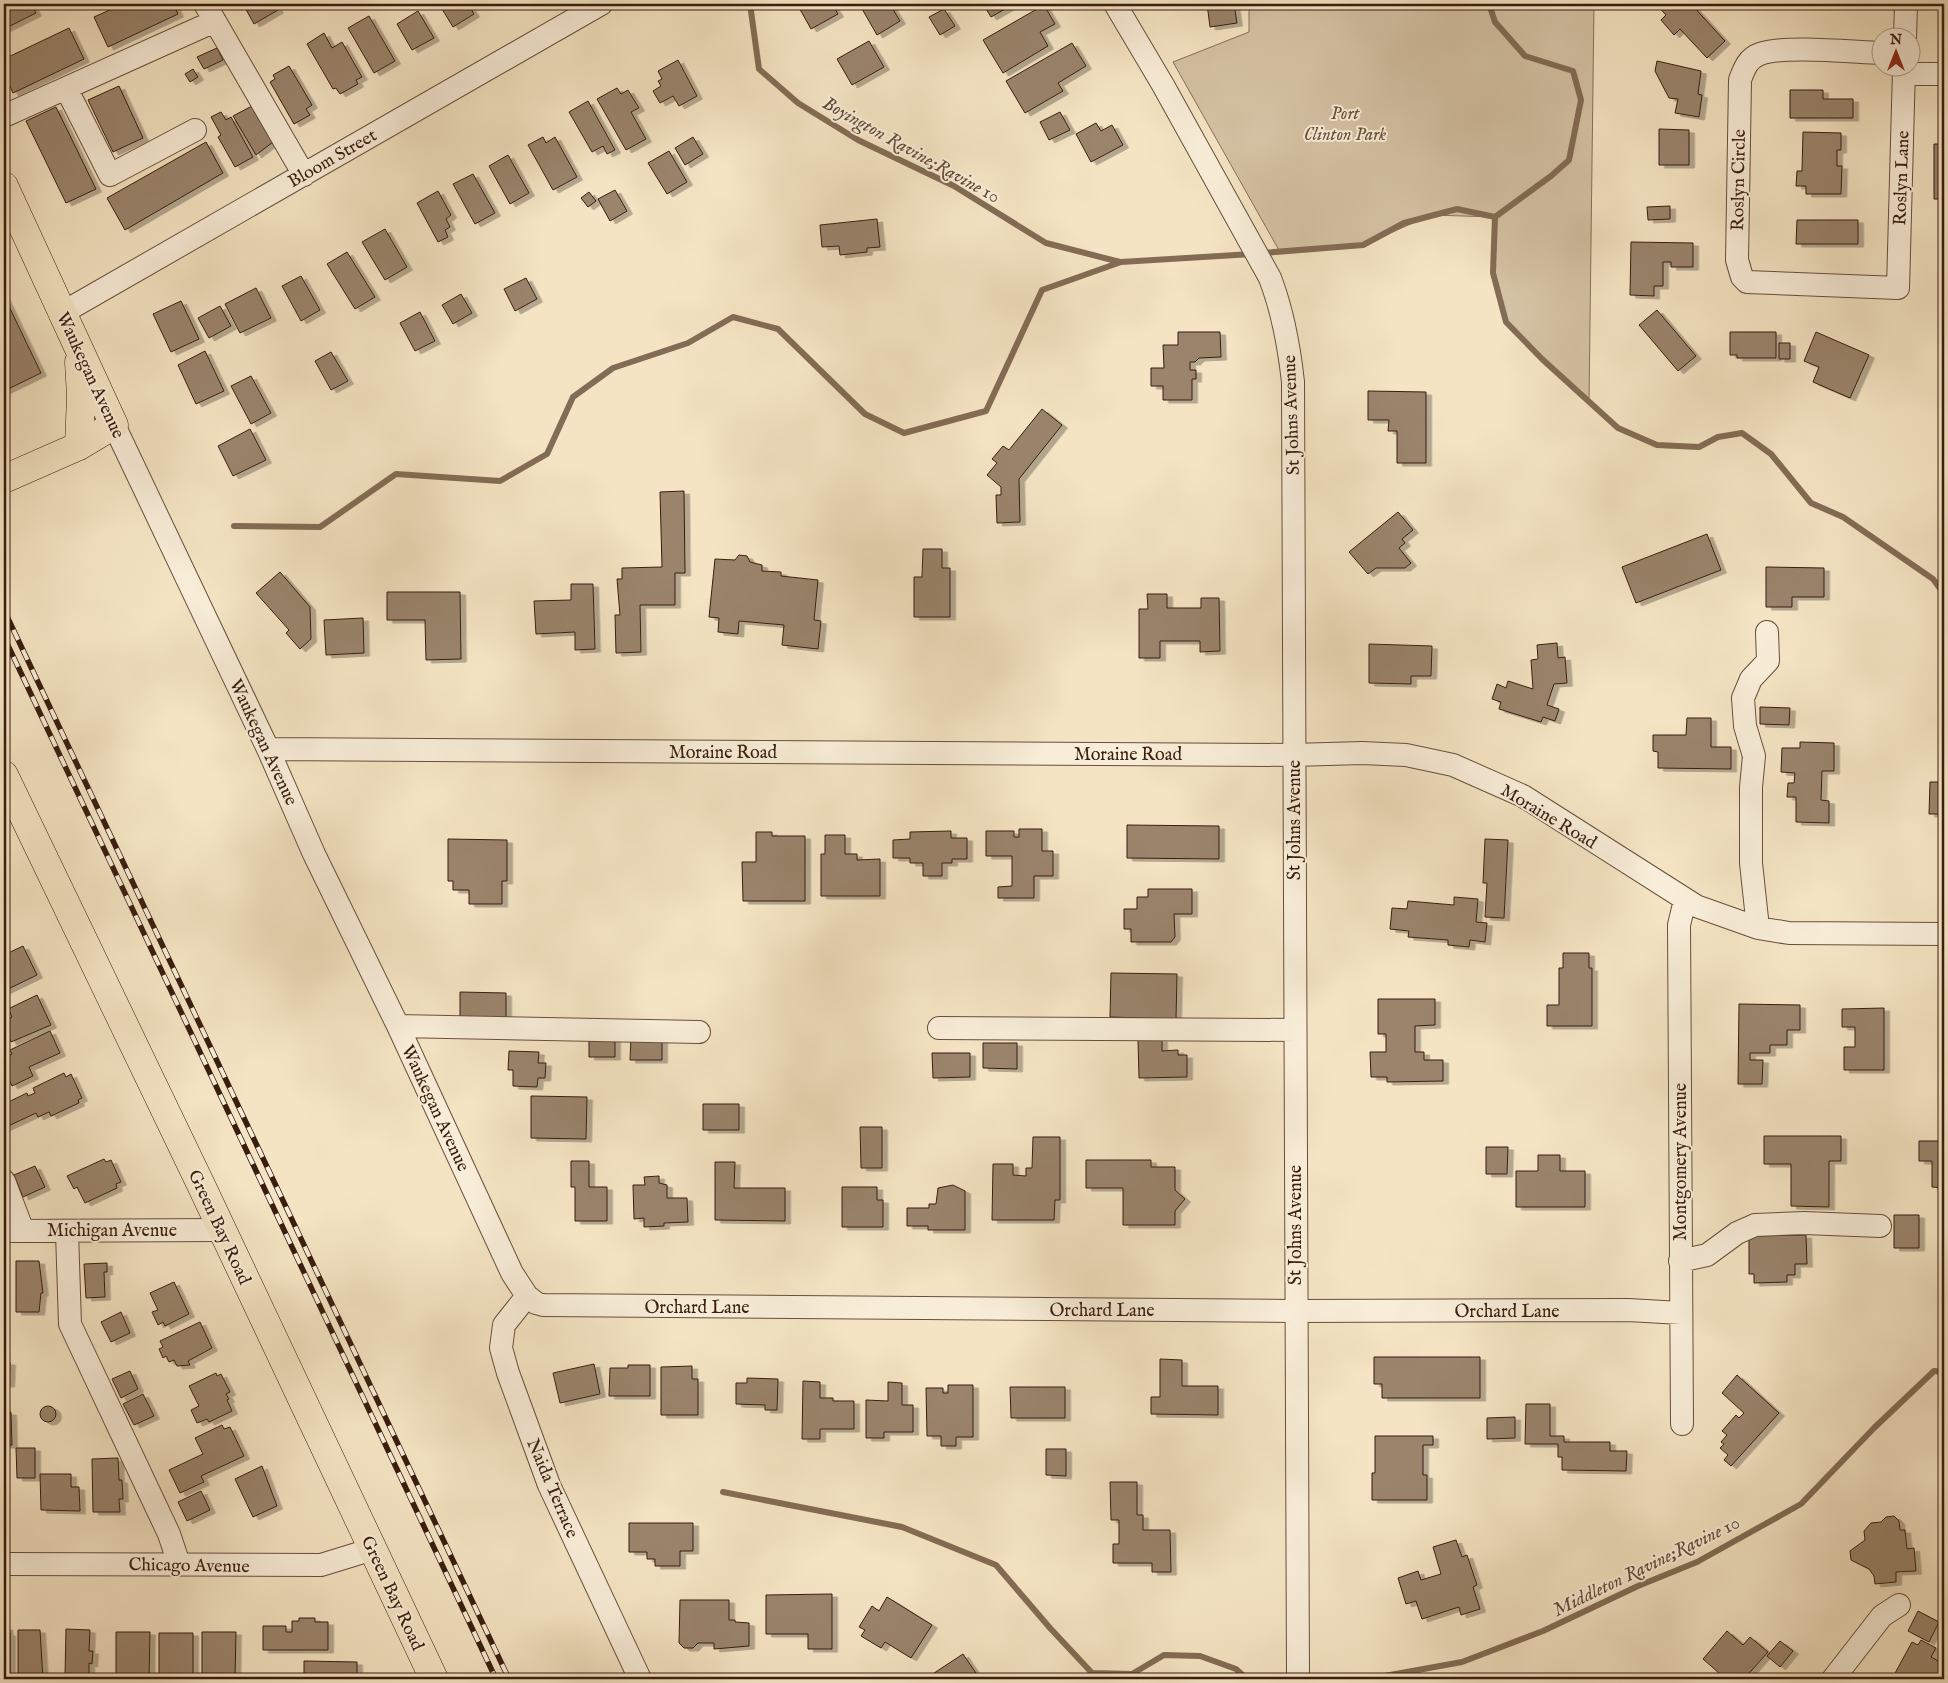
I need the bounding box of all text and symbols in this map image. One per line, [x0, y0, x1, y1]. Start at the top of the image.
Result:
north arrow [1870, 28, 1920, 78]
text: N [1889, 31, 1902, 49]
water label: Boyington Ravine;Ravine 10 [818, 92, 1004, 210]
park label: Port Clinton Park [1304, 103, 1386, 147]
street label: Bloom Street [284, 125, 381, 194]
street label: Roslyn Circle [1727, 129, 1752, 231]
street label: Roslyn Lane [1889, 130, 1916, 226]
street label: Waukegan Avenue [50, 309, 129, 443]
street label: St Johns Avenue [1279, 354, 1306, 475]
street label: Waukegan Avenue [223, 676, 302, 810]
street label: Moraine Road [669, 742, 777, 765]
street label: Moraine Road [1074, 744, 1182, 767]
street label: St Johns Avenue [1284, 760, 1307, 880]
street label: Moraine Road [1496, 780, 1601, 855]
street label: Waukegan Avenue [395, 1042, 474, 1176]
street label: Montgomery Avenue [1670, 1083, 1693, 1241]
street label: St Johns Avenue [1285, 1165, 1308, 1285]
street label: Green Bay Road [182, 1167, 255, 1289]
street label: Michigan Avenue [47, 1220, 177, 1243]
street label: Orchard Lane [644, 1297, 750, 1320]
street label: Orchard Lane [1049, 1300, 1155, 1323]
street label: Orchard Lane [1454, 1301, 1560, 1324]
street label: Naida Terrace [520, 1435, 583, 1542]
water label: Middleton Ravine;Ravine 10 [1549, 1511, 1745, 1623]
street label: Green Bay Road [355, 1533, 428, 1655]
street label: Chicago Avenue [128, 1554, 250, 1579]

